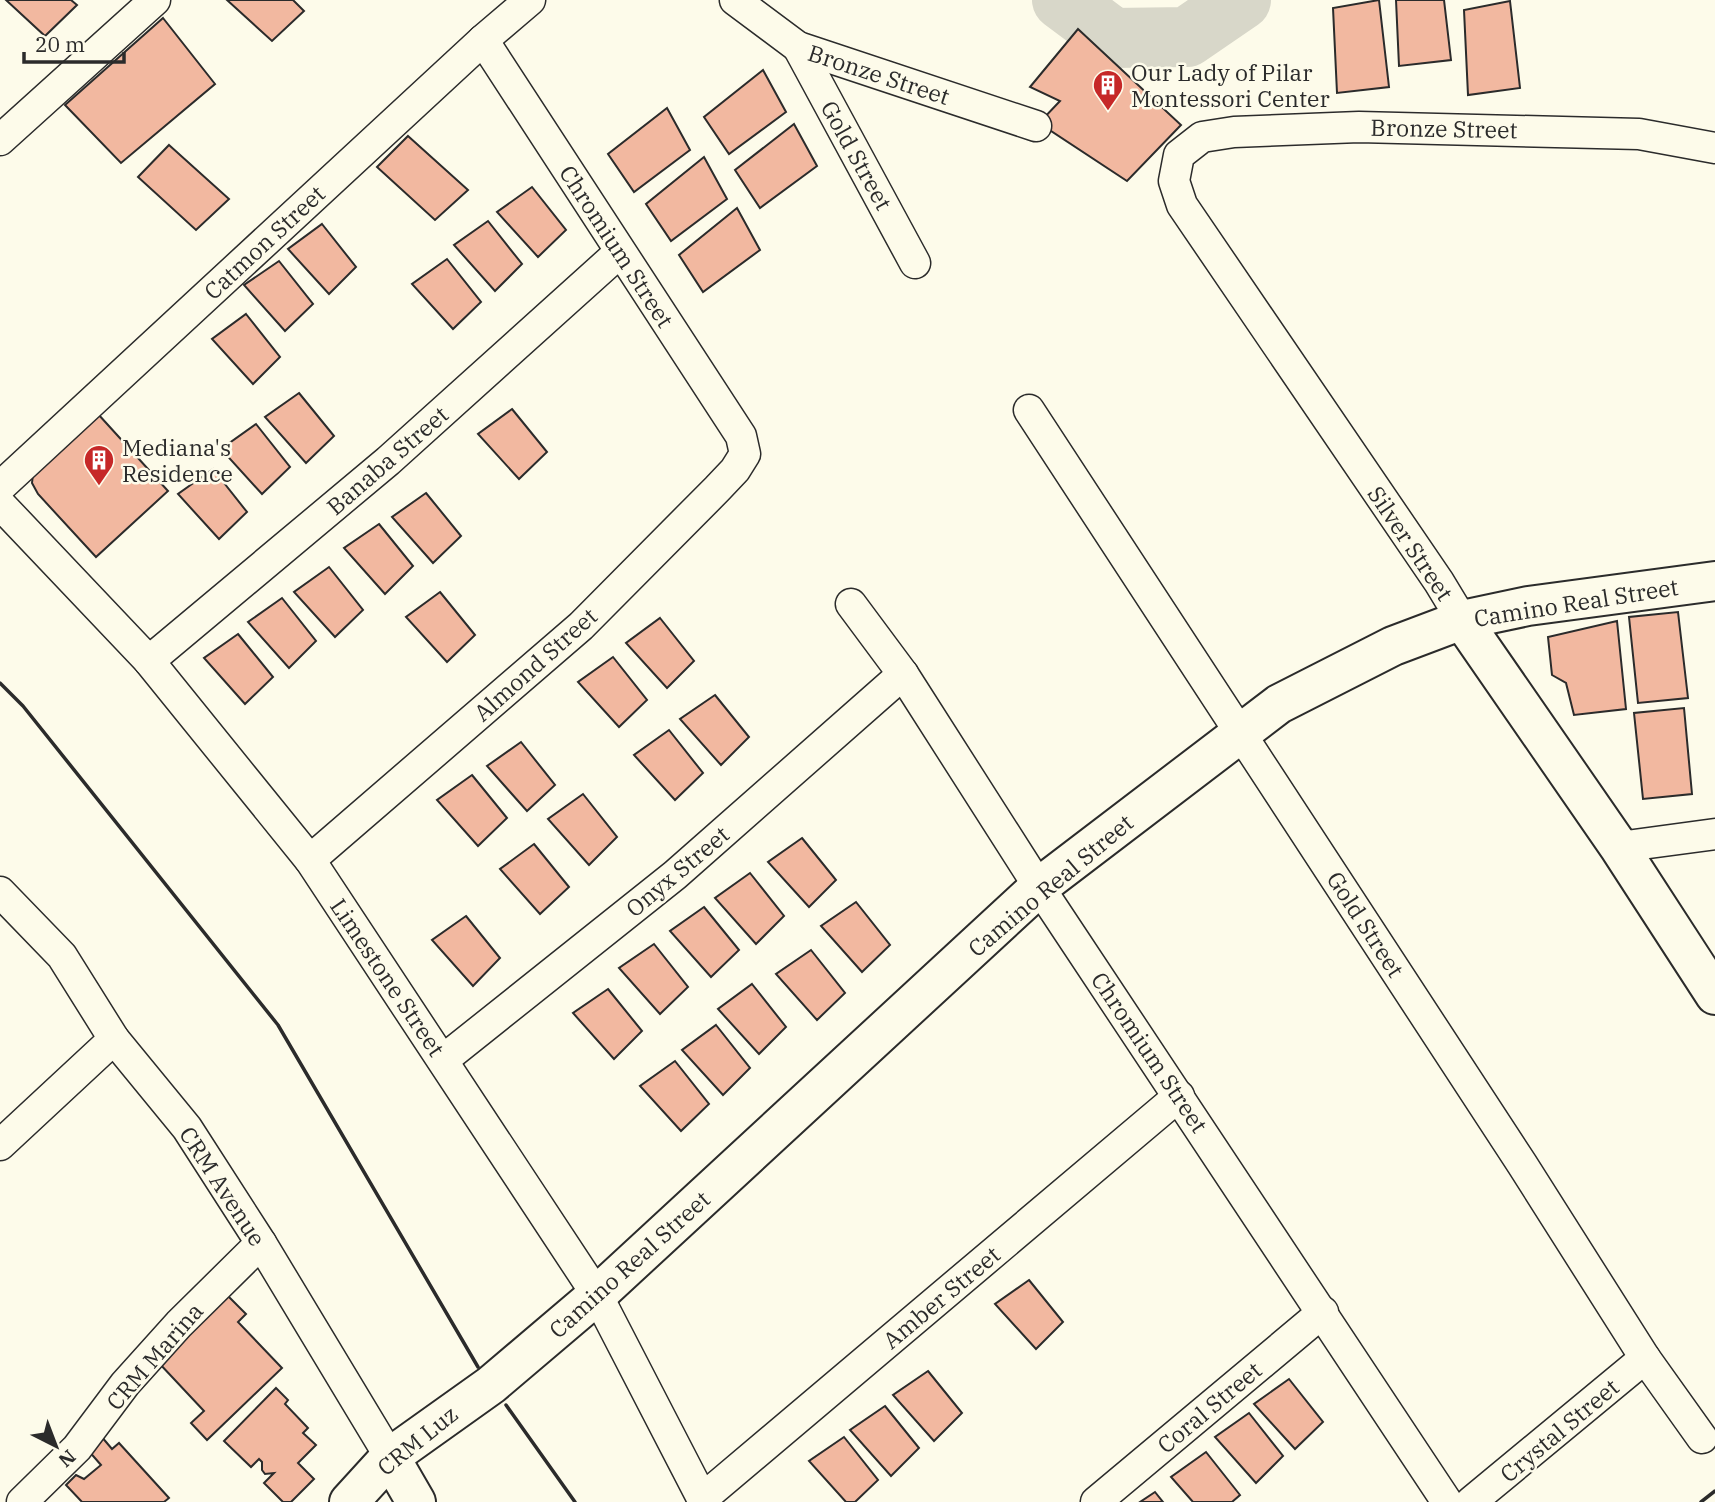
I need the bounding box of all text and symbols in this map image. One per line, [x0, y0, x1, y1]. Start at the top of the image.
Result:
scale bar [24, 21, 124, 65]
text: 20 m [35, 30, 85, 58]
street label: Bronze Street [804, 37, 954, 111]
place label: Our Lady of Pilar Montessori Center [1131, 57, 1330, 113]
building icon: Our Lady of Pilar Montessori Center [1091, 68, 1125, 112]
street label: Gold Street [815, 95, 899, 215]
street label: Bronze Street [1370, 112, 1518, 144]
street label: Chromium Street [553, 159, 681, 333]
street label: Catmon Street [197, 178, 331, 306]
street label: Banaba Street [320, 399, 454, 521]
place label: Mediana's Residence [122, 432, 233, 488]
building icon: Mediana's Residence [82, 443, 116, 487]
street label: Silver Street [1362, 480, 1460, 606]
street label: Camino Real Street [1472, 571, 1680, 633]
street label: Almond Street [467, 601, 603, 727]
street label: Camino Real Street [961, 807, 1139, 963]
street label: Onyx Street [619, 819, 735, 923]
street label: Gold Street [1321, 865, 1411, 983]
street label: Limestone Street [324, 892, 452, 1062]
street label: Chromium Street [1085, 966, 1215, 1138]
street label: CRM Avenue [173, 1121, 273, 1251]
street label: Camino Real Street [542, 1184, 716, 1344]
street label: Amber Street [876, 1239, 1006, 1355]
street label: CRM Marina [99, 1296, 209, 1416]
street label: Coral Street [1151, 1355, 1267, 1459]
street label: Crystal Street [1493, 1372, 1625, 1488]
street label: CRM Luz [371, 1398, 463, 1482]
north arrow [21, 1411, 91, 1481]
text: N [54, 1445, 81, 1473]

